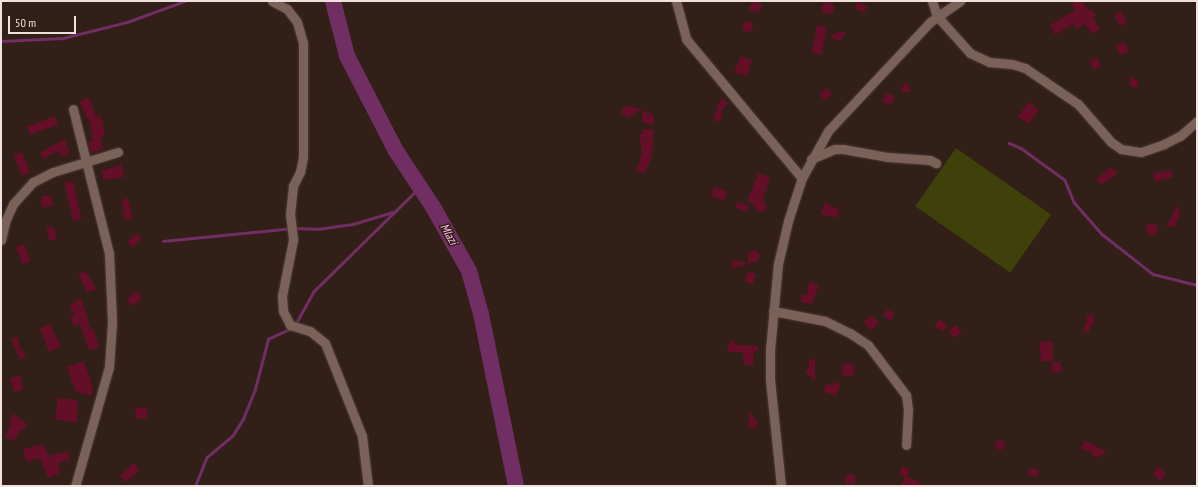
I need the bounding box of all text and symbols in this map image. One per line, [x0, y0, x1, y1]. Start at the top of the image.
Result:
scale bar [10, 8, 78, 34]
text: 50 m [15, 15, 36, 30]
water label: Mlazi [437, 221, 461, 247]

